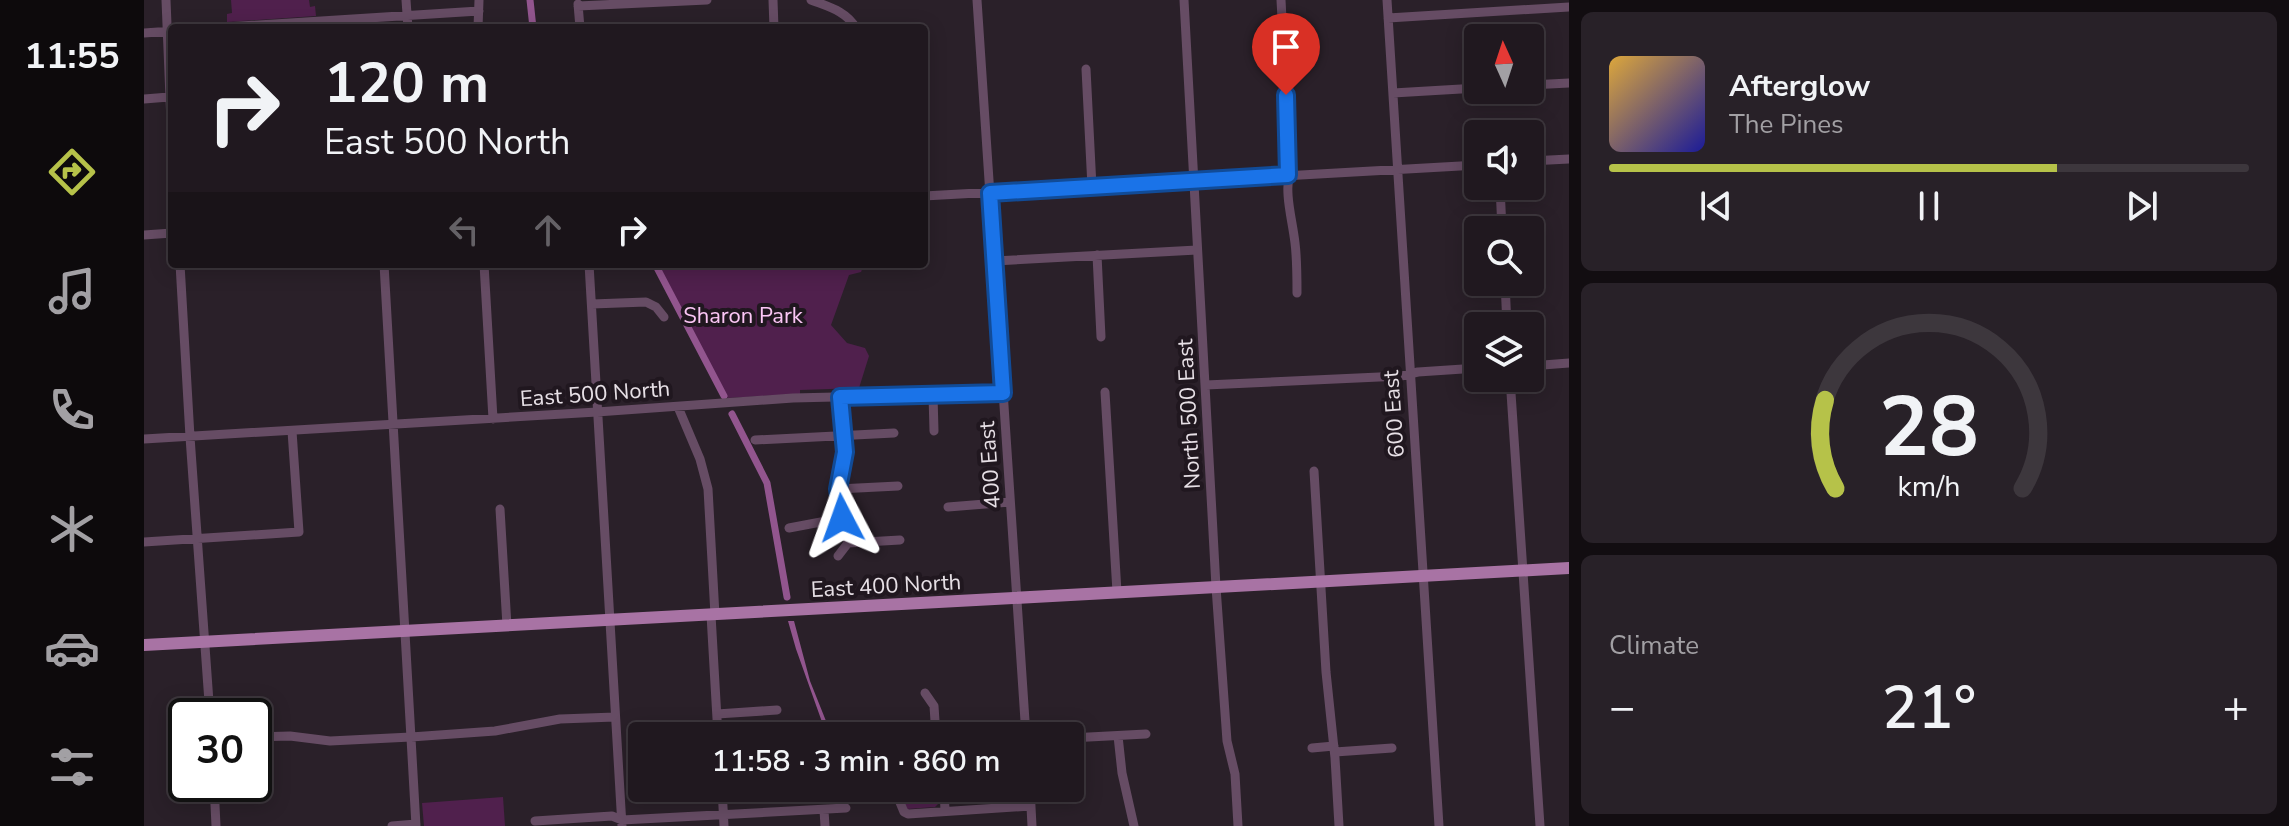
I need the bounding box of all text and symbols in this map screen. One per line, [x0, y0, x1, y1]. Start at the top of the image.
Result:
pin [1252, 13, 1320, 95]
north arrow [1464, 24, 1544, 104]
map controls [1464, 24, 1544, 392]
icon: arrive [1264, 25, 1308, 69]
text: 11:55 [24, 32, 120, 81]
text: 120 m [324, 45, 489, 122]
icon: right [192, 56, 296, 160]
text: Afterglow [1729, 66, 1870, 107]
text: The Pines [1729, 107, 1844, 142]
text: East 500 North [324, 118, 570, 167]
button: sound [1464, 120, 1544, 200]
icon: directions [44, 144, 100, 200]
icon: previous [1694, 184, 1738, 228]
icon: pause [1907, 184, 1951, 228]
icon: next [2120, 184, 2164, 228]
icon: left [442, 208, 486, 252]
icon: ahead [526, 208, 570, 252]
icon: right [610, 208, 654, 252]
button: search [1464, 216, 1544, 296]
icon: music [44, 263, 100, 319]
park label: Sharon Park [683, 301, 804, 331]
button: layers [1464, 312, 1544, 392]
street label: North 500 East [1170, 338, 1208, 490]
street label: 600 East [1376, 369, 1412, 459]
text: 28 [1879, 371, 1979, 484]
street label: East 500 North [519, 374, 671, 414]
icon: phone [44, 382, 100, 438]
street label: 400 East [972, 420, 1008, 510]
text: km/h [1898, 467, 1960, 506]
position arrow [800, 476, 884, 560]
icon: climate [44, 501, 100, 557]
street label: East 400 North [810, 567, 962, 605]
icon: car [44, 620, 100, 676]
text: Climate [1609, 628, 1699, 663]
text: 21° [1882, 667, 1976, 749]
text: − [1609, 678, 1635, 738]
text: + [2223, 678, 2249, 738]
speed limit sign: 30 [168, 698, 272, 802]
icon: filters [44, 739, 100, 795]
text: 11:58 · 3 min · 860 m [711, 741, 1001, 782]

